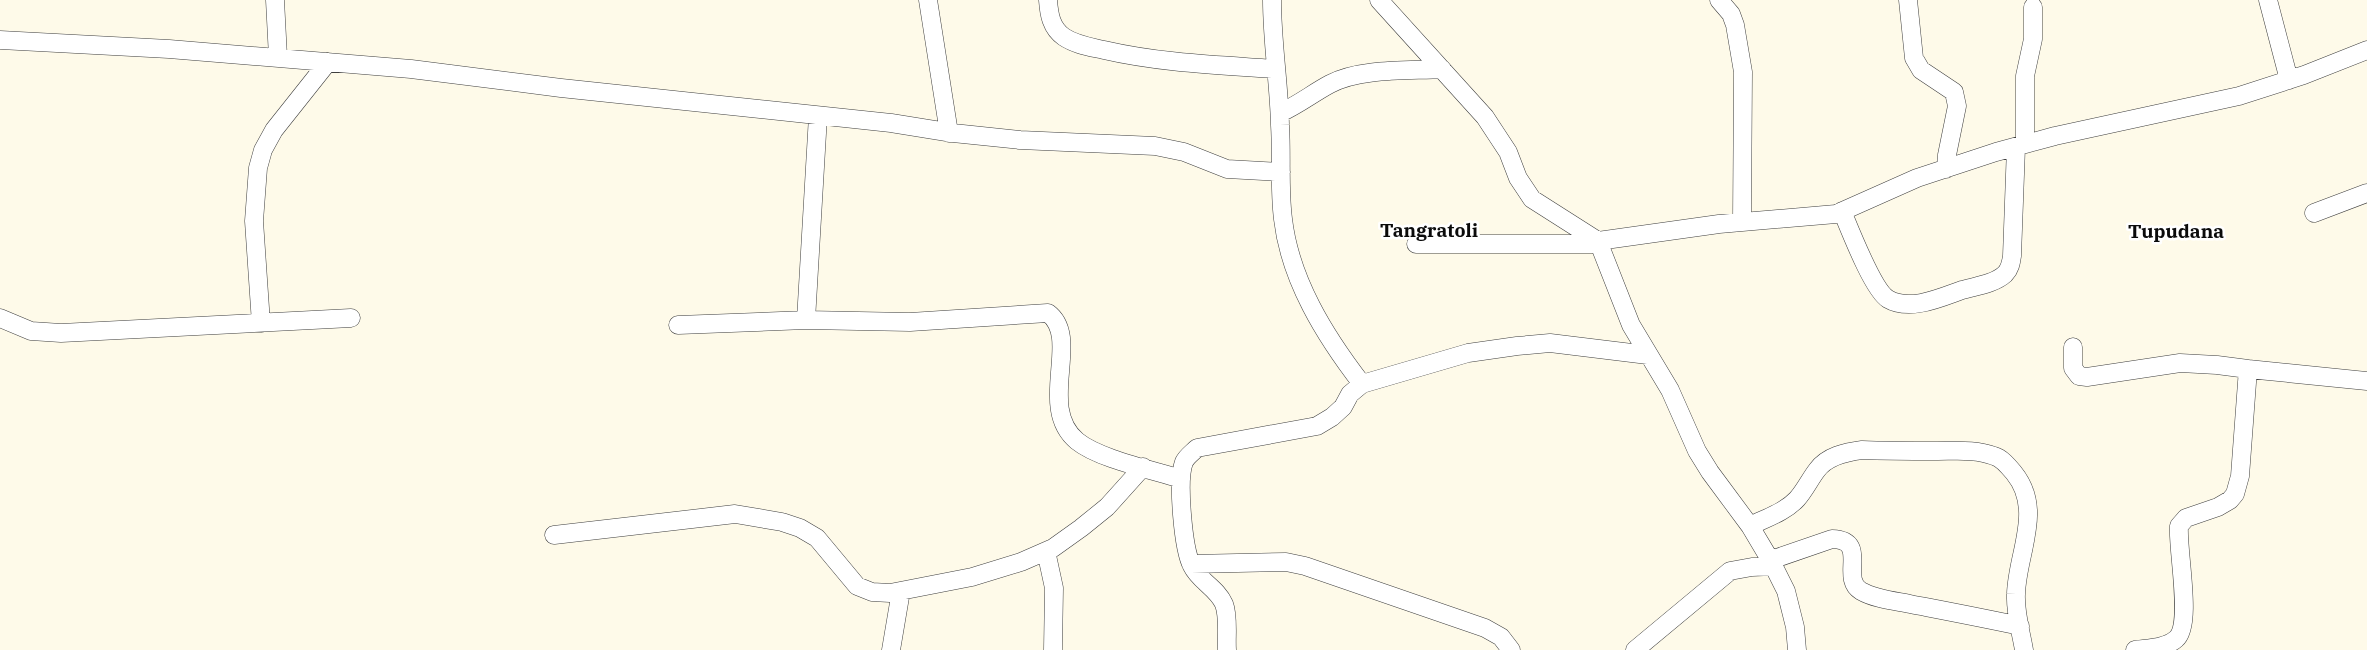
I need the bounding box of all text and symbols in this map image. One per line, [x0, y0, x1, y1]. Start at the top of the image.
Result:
district label: Tangratoli [1380, 218, 1478, 242]
district label: Tupudana [2128, 219, 2224, 243]

